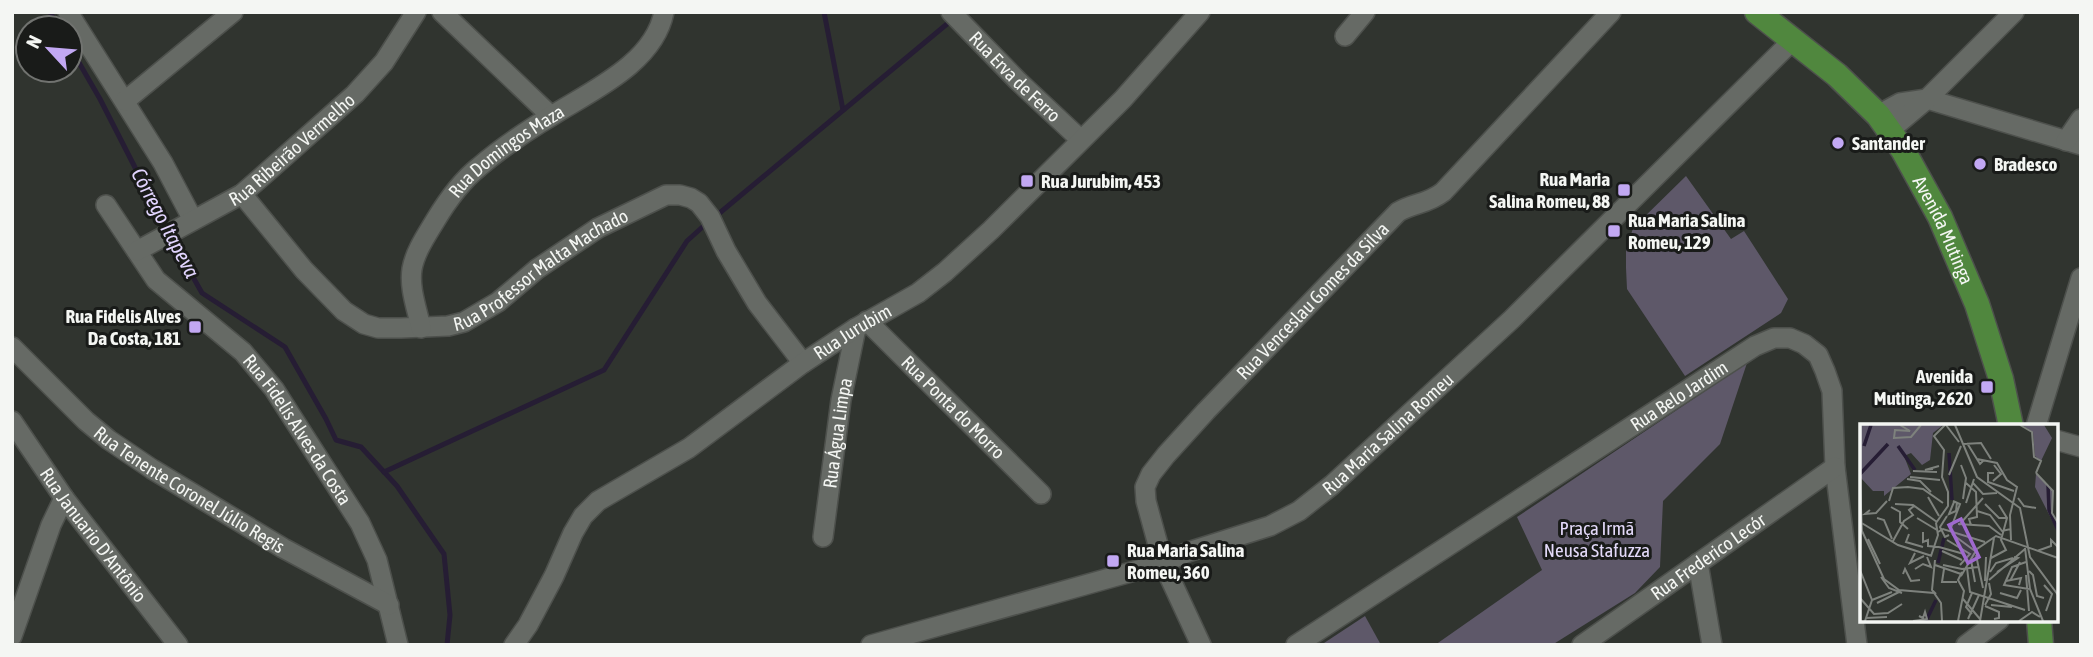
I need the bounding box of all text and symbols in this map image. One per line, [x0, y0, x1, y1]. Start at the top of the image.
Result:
north arrow [14, 14, 84, 84]
street label: Rua Erva de Ferro [965, 27, 1065, 126]
text: N [21, 32, 46, 51]
street label: Rua Ribeirão Vermelho [225, 89, 359, 210]
street label: Rua Domingos Maza [444, 100, 568, 202]
place label: Santander [1852, 132, 1925, 154]
marker: Santander [1830, 135, 1846, 151]
place label: Bradesco [1994, 153, 2057, 175]
marker: Bradesco [1972, 156, 1988, 172]
water label: Córrego Itapeva [127, 164, 205, 282]
place label: Rua Maria Salina Romeu, 88 [1489, 168, 1610, 212]
place label: Rua Jurubim, 453 [1041, 170, 1161, 192]
street label: Avenida Mutinga [1908, 172, 1978, 288]
marker: Rua Jurubim, 453 [1019, 173, 1035, 189]
marker: Rua Maria Salina Romeu, 88 [1616, 182, 1632, 198]
street label: Rua Professor Malta Machado [451, 204, 632, 335]
place label: Rua Maria Salina Romeu, 129 [1628, 209, 1746, 253]
street label: Rua Venceslau Gomes da Silva [1232, 218, 1393, 384]
marker: Rua Maria Salina Romeu, 129 [1606, 223, 1622, 239]
street label: Rua Jurubim [809, 299, 895, 364]
place label: Rua Fidelis Alves Da Costa, 181 [65, 305, 181, 349]
marker: Rua Fidelis Alves Da Costa, 181 [187, 319, 203, 335]
street label: Rua Fidelis Alves da Costa [239, 350, 356, 509]
street label: Rua Ponta do Morro [897, 351, 1010, 463]
street label: Rua Belo Jardim [1626, 356, 1732, 435]
place label: Avenida Mutinga, 2620 [1874, 365, 1973, 409]
street label: Rua Maria Salina Romeu [1318, 368, 1458, 499]
street label: Rua Água Limpa [819, 376, 856, 490]
marker: Avenida Mutinga, 2620 [1979, 379, 1995, 395]
street label: Rua Tenente Coronel Júlio Regis [90, 421, 289, 558]
inset map [1860, 424, 2058, 622]
street label: Rua Januario D'Antônio [36, 463, 152, 606]
street label: Rua Frederico Lecór [1646, 508, 1770, 604]
park label: Praça Irmã Neusa Stafuzza [1544, 517, 1650, 561]
place label: Rua Maria Salina Romeu, 360 [1127, 539, 1245, 583]
marker: Rua Maria Salina Romeu, 360 [1105, 553, 1121, 569]

